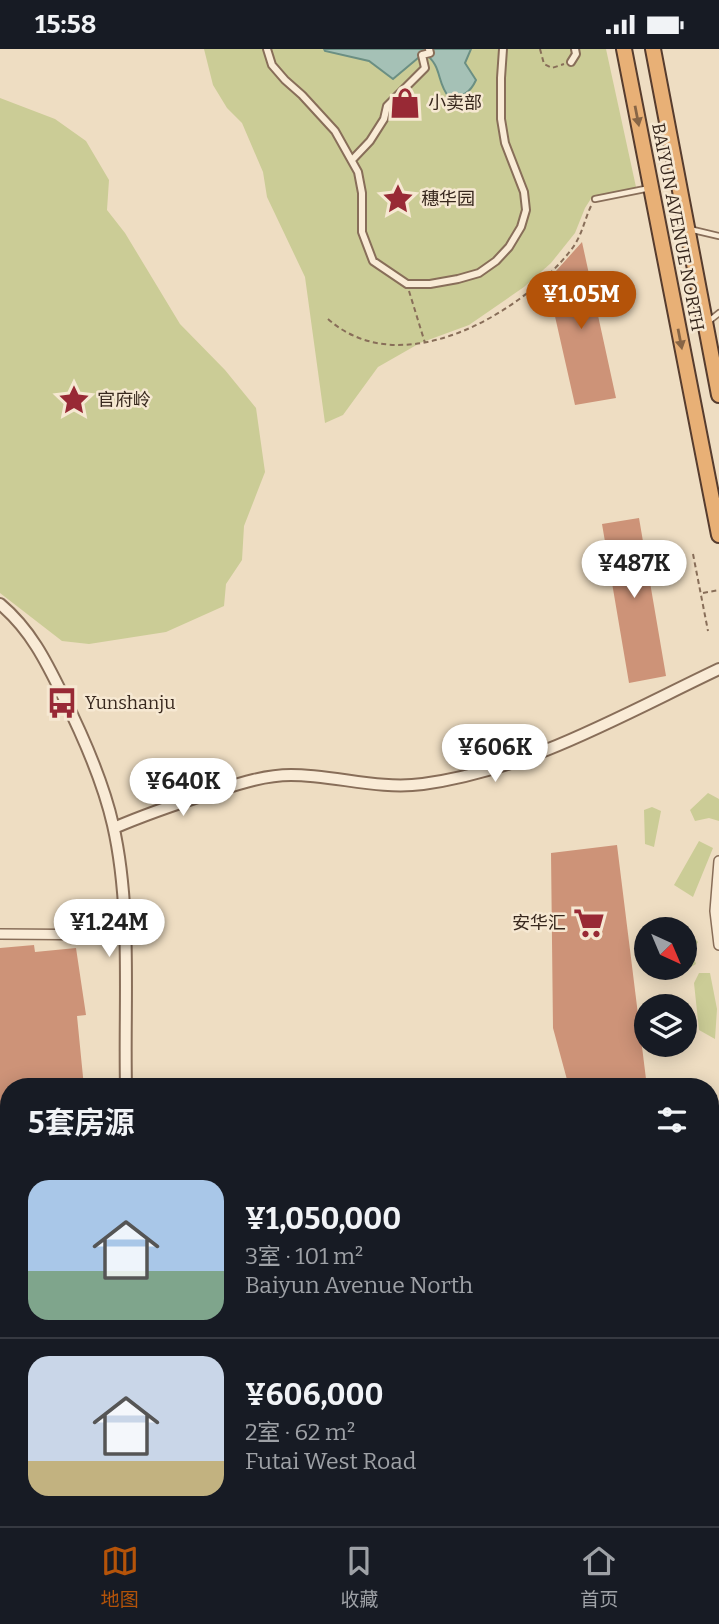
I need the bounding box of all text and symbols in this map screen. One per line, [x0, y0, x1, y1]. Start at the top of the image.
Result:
text: 15:58 [35, 9, 96, 40]
shop icon: 小卖部 [388, 86, 422, 120]
place label: 小卖部 [428, 92, 482, 114]
one-way arrow [632, 105, 643, 127]
street label: BAIYUN AVENUE NORTH [647, 121, 709, 333]
place icon: 穗华园 [381, 182, 415, 216]
place label: 穗华园 [421, 188, 475, 210]
pin: ¥1.05M [524, 271, 638, 331]
text: ¥1.05M [542, 280, 620, 308]
one-way arrow [675, 328, 686, 350]
place icon: 官府岭 [57, 383, 91, 417]
place label: 官府岭 [97, 389, 151, 411]
pin: ¥487K [585, 540, 683, 600]
text: ¥487K [598, 549, 670, 577]
bus stop icon: Yunshanju [45, 686, 79, 720]
place label: Yunshanju [85, 692, 175, 714]
pin: ¥606K [446, 725, 544, 784]
text: ¥606K [458, 733, 532, 761]
pin: ¥640K [134, 759, 232, 818]
text: ¥640K [146, 767, 220, 795]
pin: ¥1.24M [52, 899, 166, 959]
supermarket icon: 安华汇 [572, 906, 606, 940]
text: ¥1.24M [70, 908, 148, 936]
place label: 安华汇 [512, 912, 566, 934]
north arrow [634, 917, 696, 980]
map controls [634, 917, 697, 1057]
button: layers [634, 994, 697, 1057]
icon: filters [653, 1101, 691, 1139]
text: 5套房源 [28, 1105, 134, 1141]
text: ¥1,050,000 [245, 1201, 401, 1237]
icon: home [84, 1208, 168, 1292]
text: 3室 · 101 m² [245, 1242, 363, 1270]
text: Baiyun Avenue North [245, 1271, 473, 1299]
text: ¥606,000 [245, 1377, 384, 1413]
icon: home [84, 1384, 168, 1468]
text: 2室 · 62 m² [245, 1418, 355, 1446]
text: Futai West Road [245, 1447, 417, 1475]
tab: 地图 [101, 1542, 139, 1611]
tab: 收藏 [340, 1542, 378, 1611]
tab: 首页 [580, 1542, 618, 1611]

